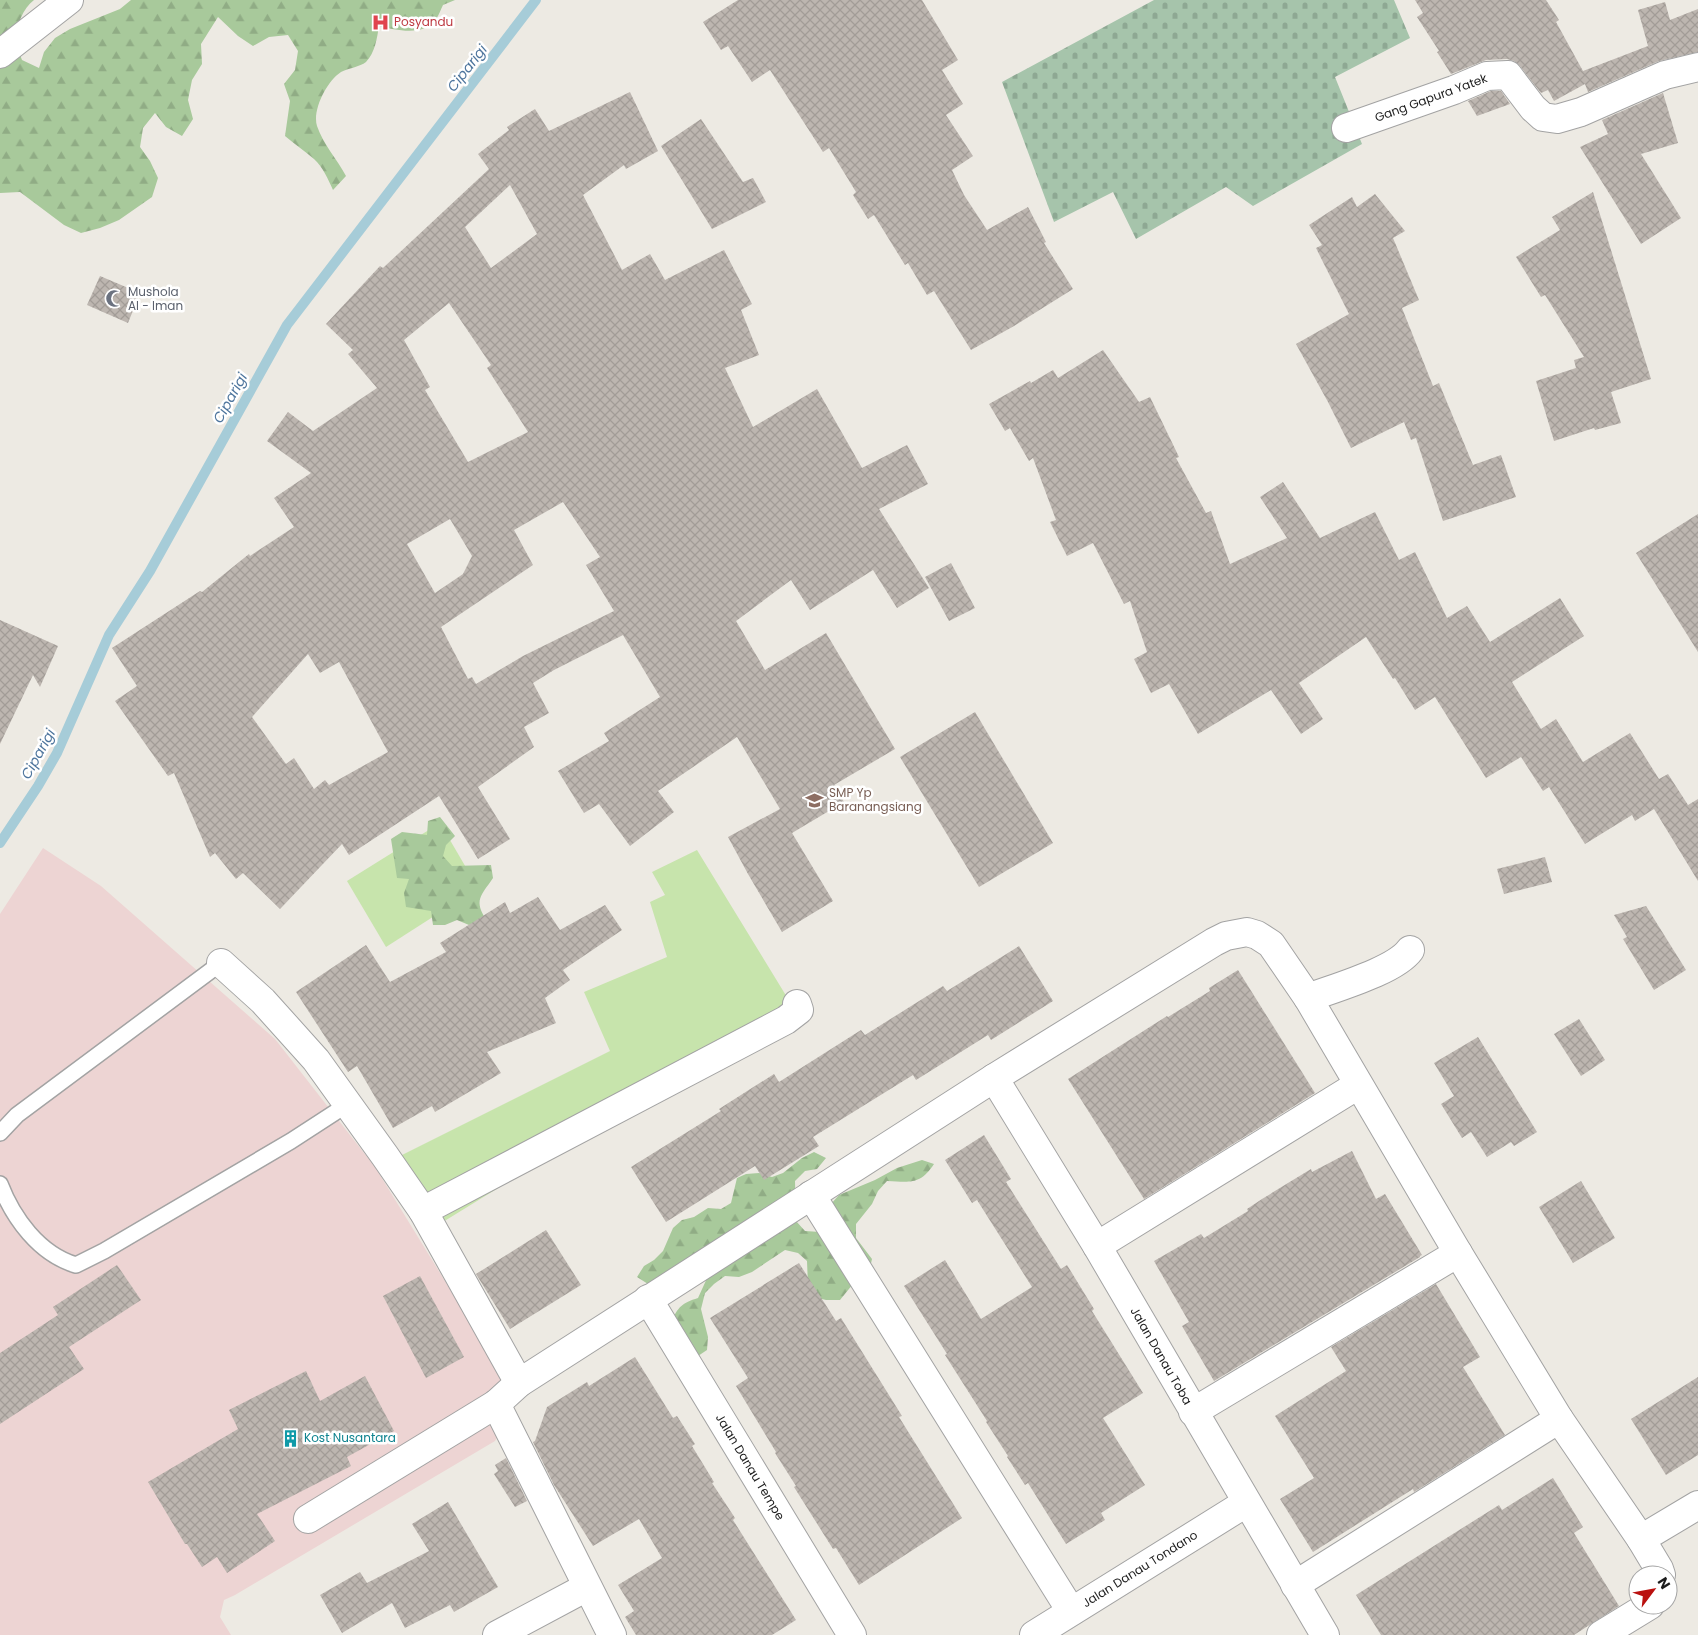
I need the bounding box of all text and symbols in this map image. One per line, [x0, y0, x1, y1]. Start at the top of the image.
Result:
hospital icon: Posyandu [370, 12, 390, 32]
place label: Posyandu [394, 13, 453, 30]
water label: Ciparigi [442, 40, 492, 96]
street label: Gang Gapura Yatek [1372, 69, 1490, 126]
place label: Mushola Al - Iman [128, 283, 183, 314]
mosque icon: Mushola Al - Iman [104, 289, 124, 309]
water label: Ciparigi [208, 369, 252, 427]
water label: Ciparigi [16, 725, 60, 783]
place label: SMP Yp Baranangsiang [829, 784, 922, 815]
school or university icon: SMP Yp Baranangsiang [805, 790, 825, 810]
street label: Jalan Danau Toba [1127, 1304, 1196, 1408]
street label: Jalan Danau Tempe [712, 1410, 789, 1523]
building icon: Kost Nusantara [280, 1428, 300, 1448]
place label: Kost Nusantara [304, 1429, 396, 1446]
street label: Jalan Danau Tondano [1079, 1526, 1201, 1611]
north arrow [1628, 1565, 1678, 1615]
text: N [1653, 1573, 1675, 1593]

